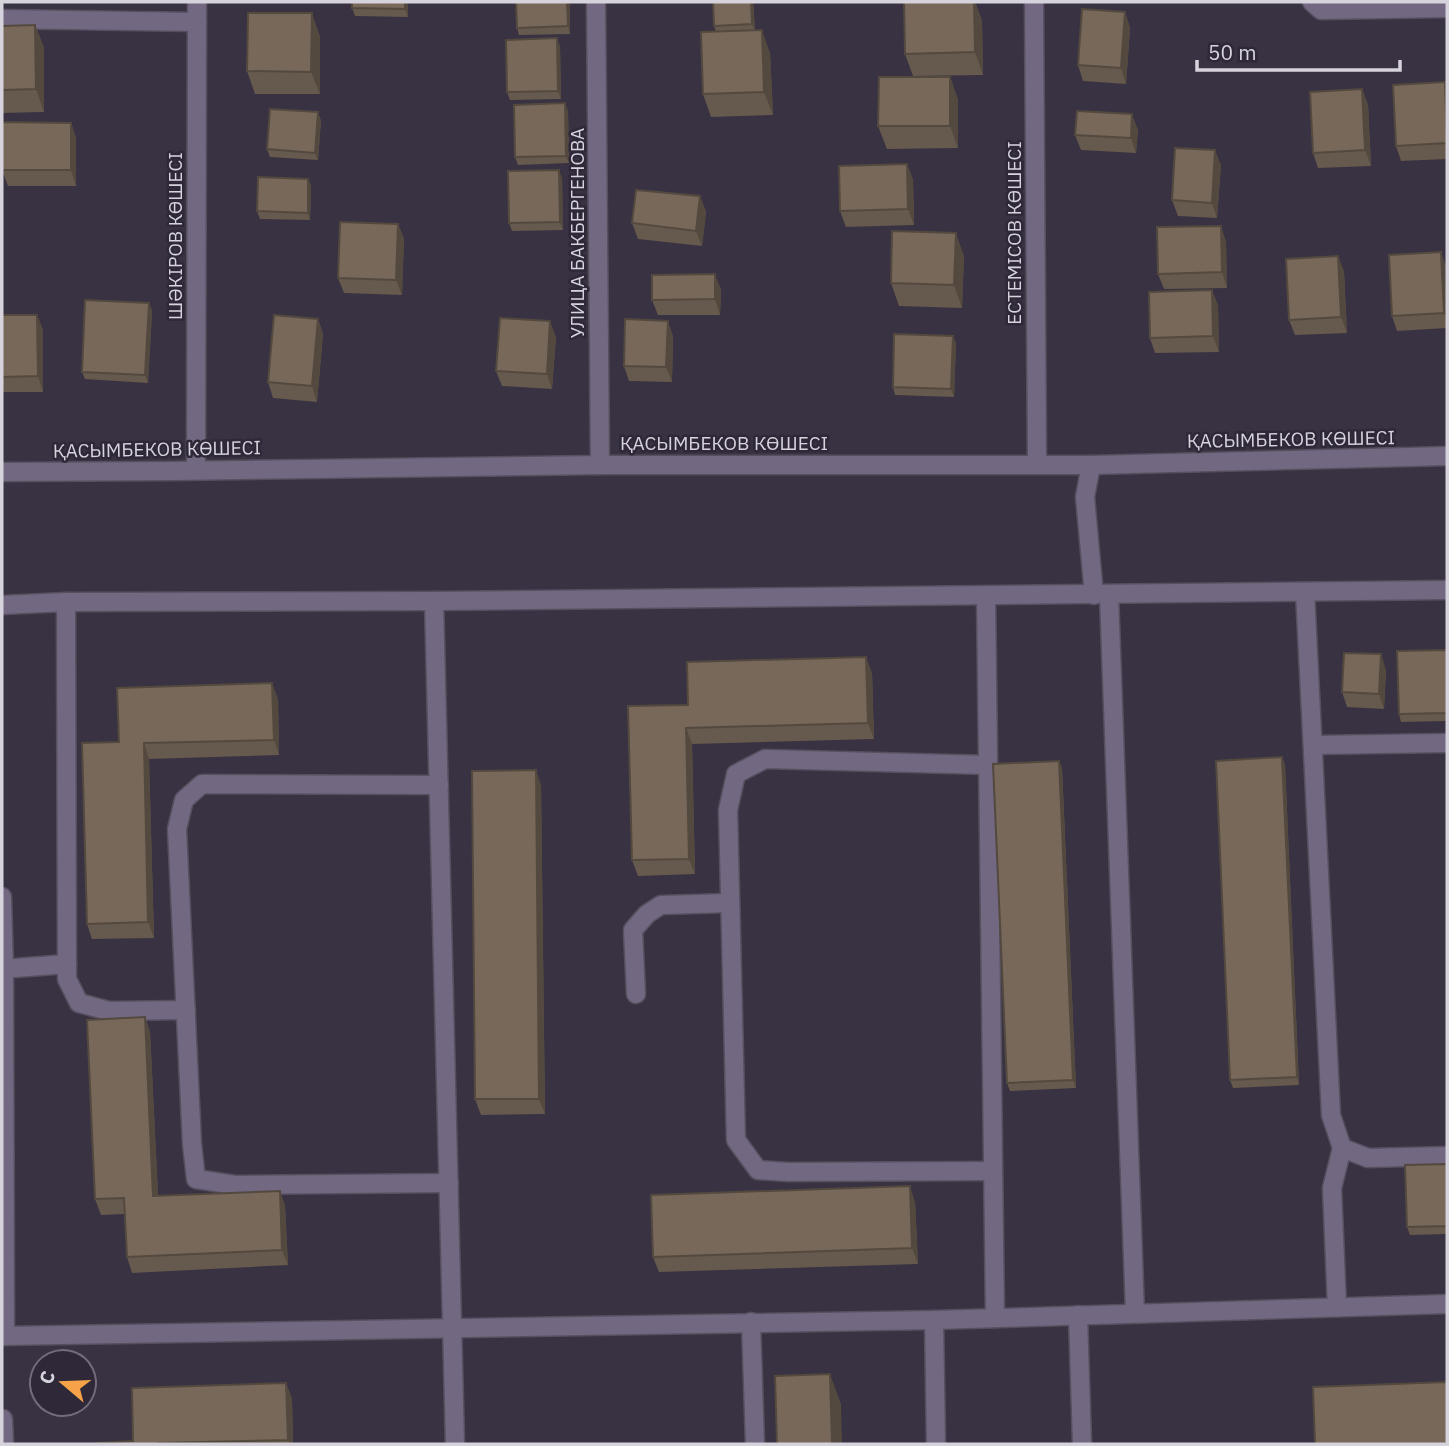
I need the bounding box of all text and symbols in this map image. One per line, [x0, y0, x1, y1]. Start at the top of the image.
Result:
scale bar [1197, 28, 1400, 72]
text: 50 m [1208, 38, 1257, 66]
street label: УЛИЦА БАКБЕРГЕНОВА [565, 128, 589, 338]
street label: ЕСТЕМІСОВ КӨШЕСІ [1002, 141, 1026, 325]
street label: ШӘКІРОВ КӨШЕСІ [163, 152, 187, 320]
street label: ҚАСЫМБЕКОВ КӨШЕСІ [1187, 425, 1395, 453]
street label: ҚАСЫМБЕКОВ КӨШЕСІ [620, 431, 828, 455]
street label: ҚАСЫМБЕКОВ КӨШЕСІ [53, 435, 261, 463]
north arrow [28, 1348, 98, 1418]
text: С [34, 1368, 60, 1387]

